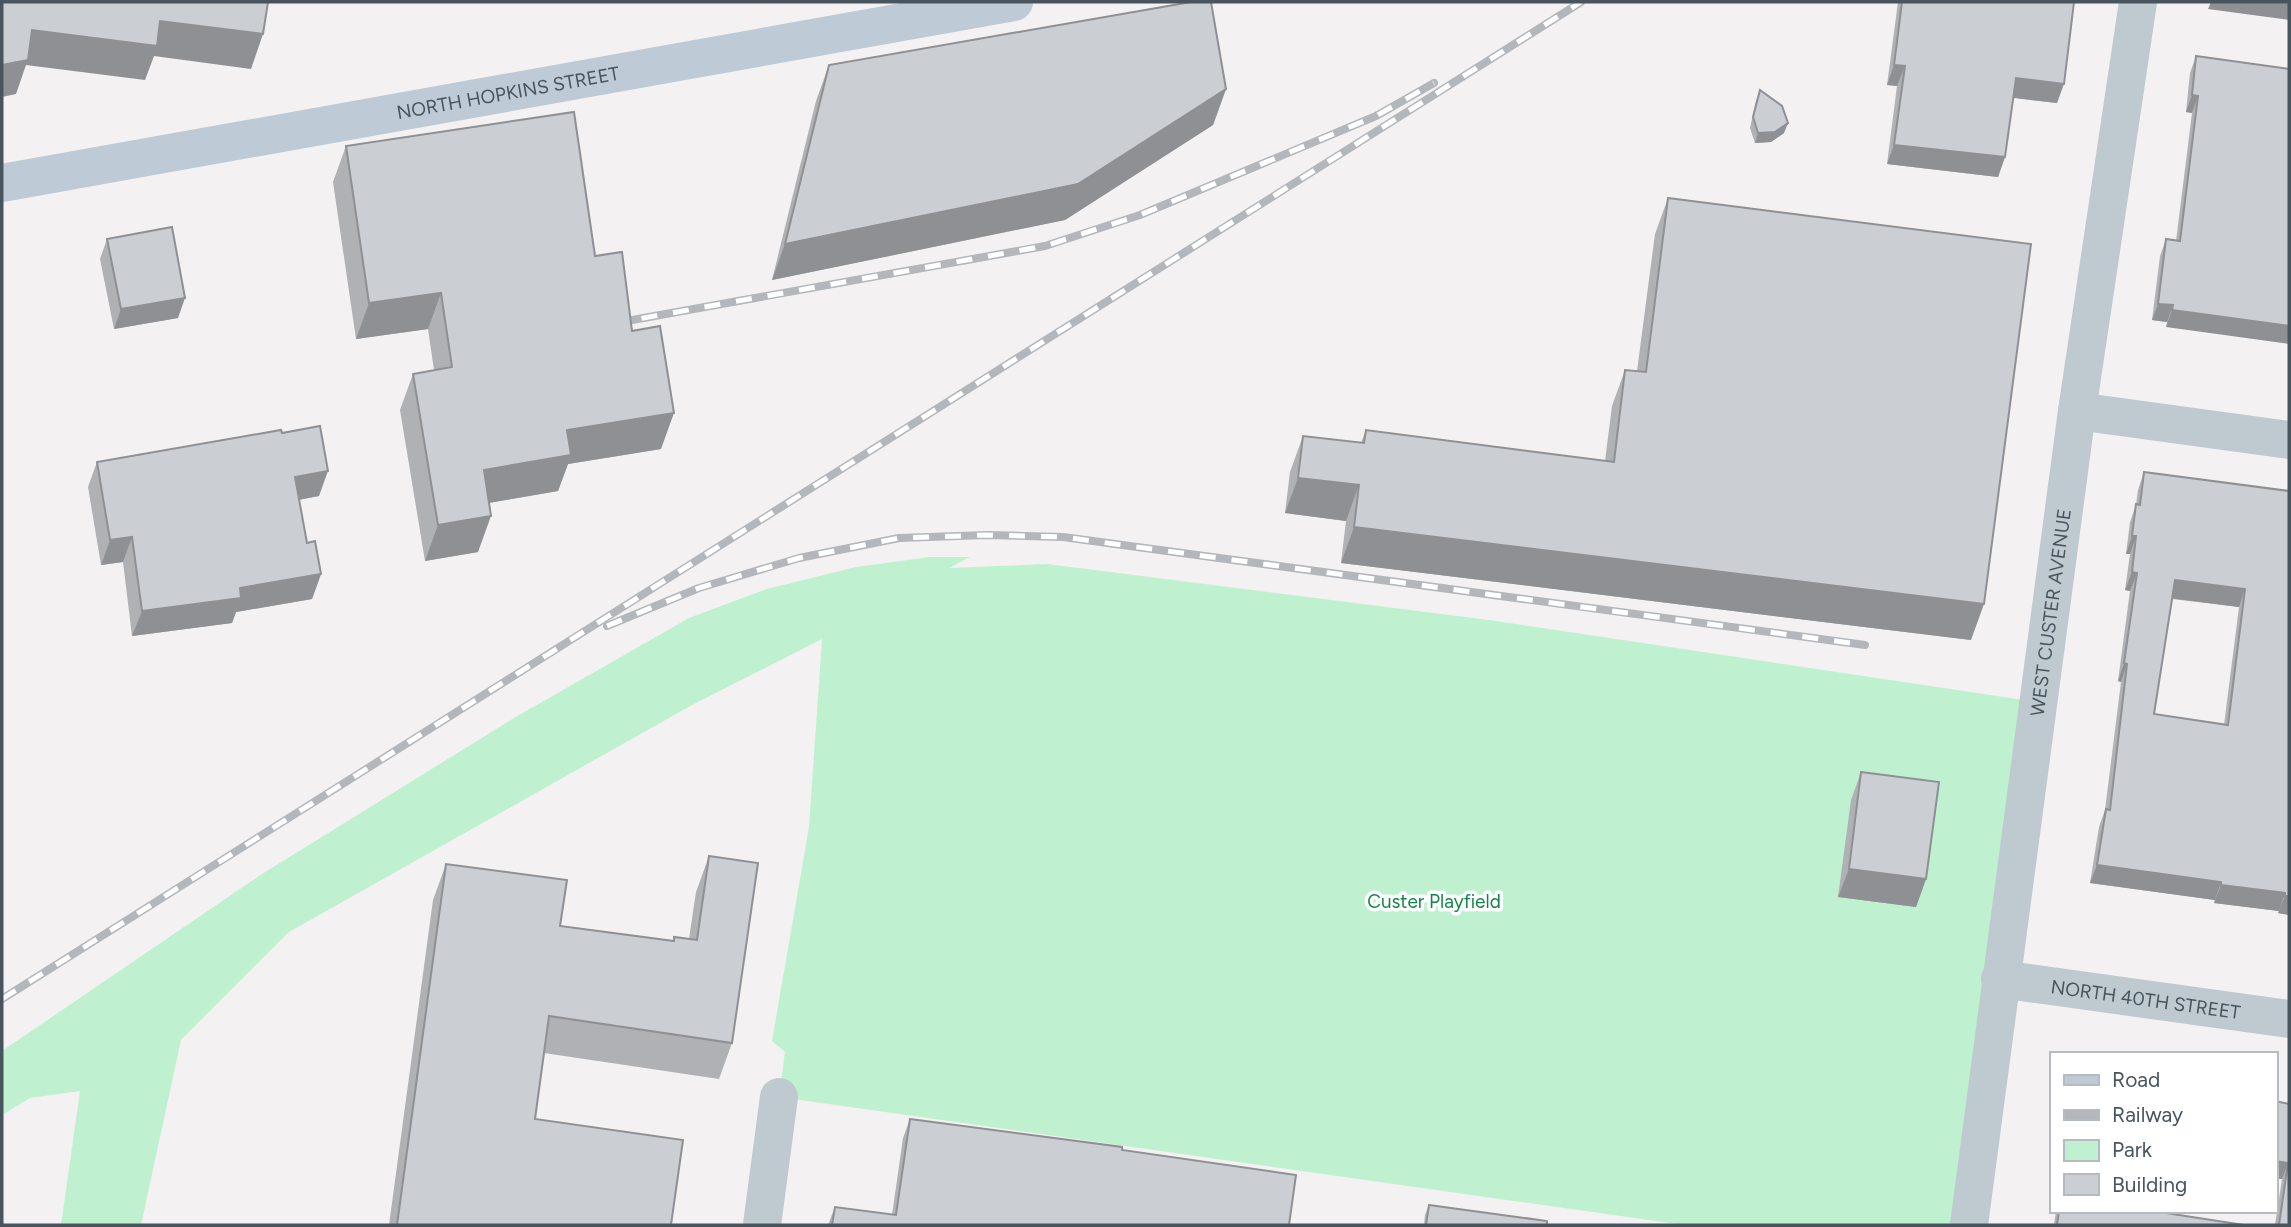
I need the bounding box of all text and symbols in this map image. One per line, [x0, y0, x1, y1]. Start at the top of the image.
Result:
street label: NORTH HOPKINS STREET [395, 62, 622, 124]
street label: WEST CUSTER AVENUE [2026, 507, 2076, 718]
park label: Custer Playfield [1367, 890, 1501, 913]
street label: NORTH 40TH STREET [2049, 975, 2242, 1024]
legend [2050, 1052, 2277, 1213]
text: Road [2112, 1067, 2160, 1092]
text: Railway [2112, 1102, 2183, 1127]
text: Park [2112, 1137, 2153, 1162]
text: Building [2112, 1172, 2187, 1197]

